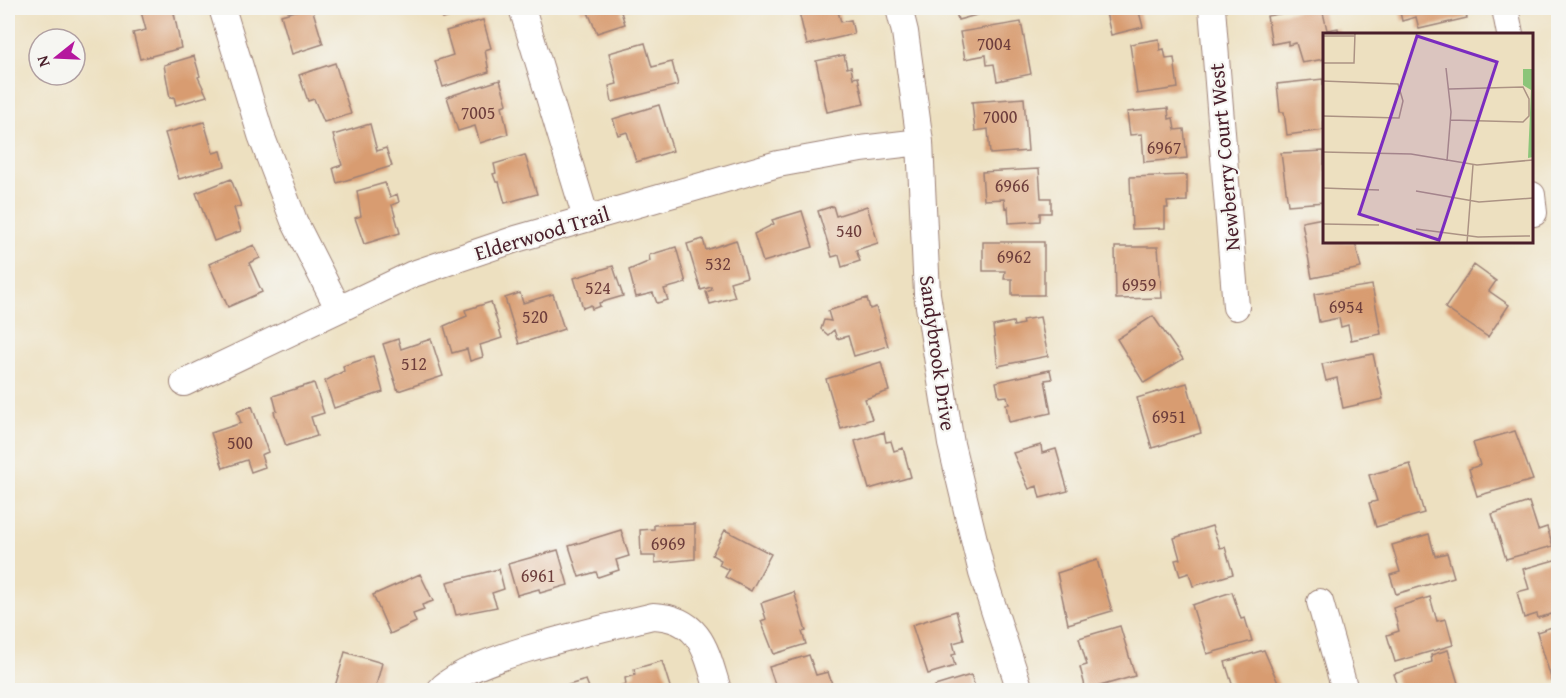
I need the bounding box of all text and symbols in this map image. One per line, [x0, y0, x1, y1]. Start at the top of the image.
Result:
north arrow [27, 27, 87, 87]
house number: 7004 [977, 30, 1011, 57]
inset map [1323, 33, 1533, 243]
text: N [30, 53, 56, 70]
street label: Newberry Court West [1200, 61, 1248, 252]
house number: 7005 [461, 99, 495, 126]
house number: 7000 [983, 103, 1018, 130]
house number: 6967 [1147, 134, 1181, 161]
house number: 6966 [995, 172, 1029, 199]
street label: Elderwood Trail [471, 198, 614, 268]
house number: 540 [836, 217, 862, 244]
house number: 6962 [997, 243, 1031, 270]
house number: 532 [705, 250, 731, 277]
house number: 6959 [1122, 271, 1156, 298]
street label: Sandybrook Drive [912, 273, 964, 433]
house number: 524 [585, 274, 611, 301]
house number: 6954 [1329, 293, 1363, 320]
house number: 520 [522, 303, 548, 330]
house number: 512 [401, 350, 427, 377]
house number: 6951 [1152, 403, 1186, 430]
house number: 500 [227, 429, 253, 456]
house number: 6969 [651, 530, 685, 557]
house number: 6961 [521, 562, 555, 589]

